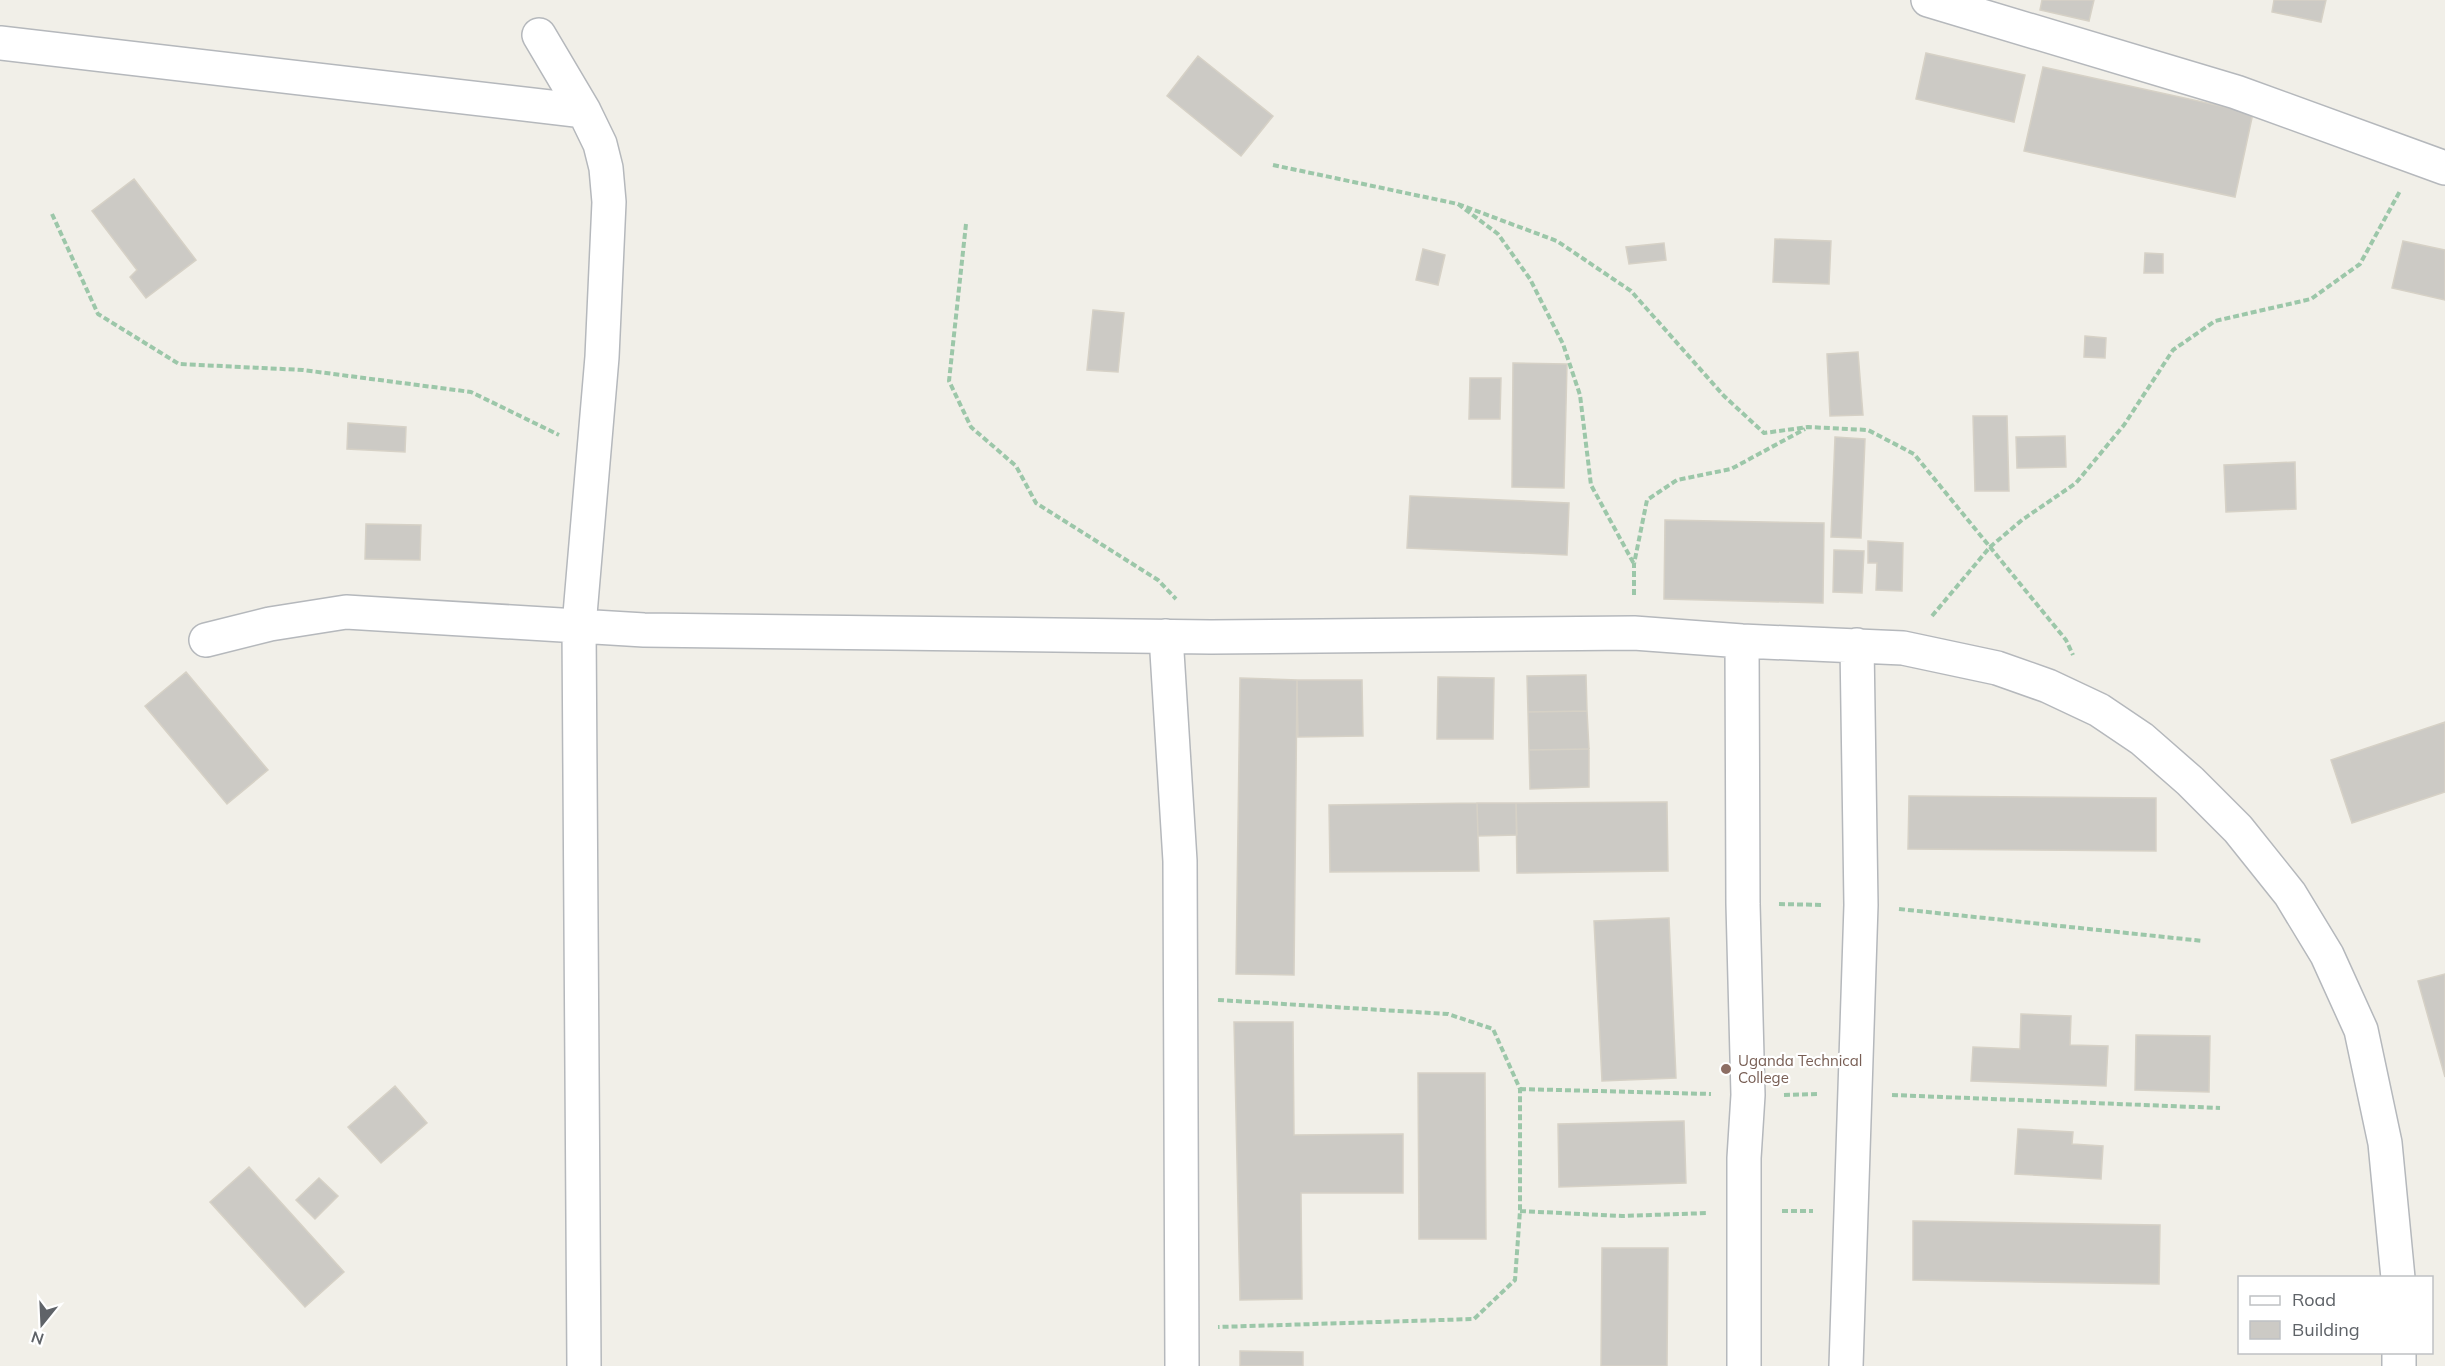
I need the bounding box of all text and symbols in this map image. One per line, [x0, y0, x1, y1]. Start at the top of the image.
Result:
place label: Uganda Technical College [1738, 1051, 1862, 1087]
marker: Uganda Technical College [1719, 1062, 1733, 1076]
legend [2238, 1276, 2433, 1354]
text: Road [2292, 1288, 2336, 1311]
north arrow [12, 1294, 72, 1354]
text: Building [2292, 1318, 2360, 1341]
text: N [29, 1327, 46, 1350]

